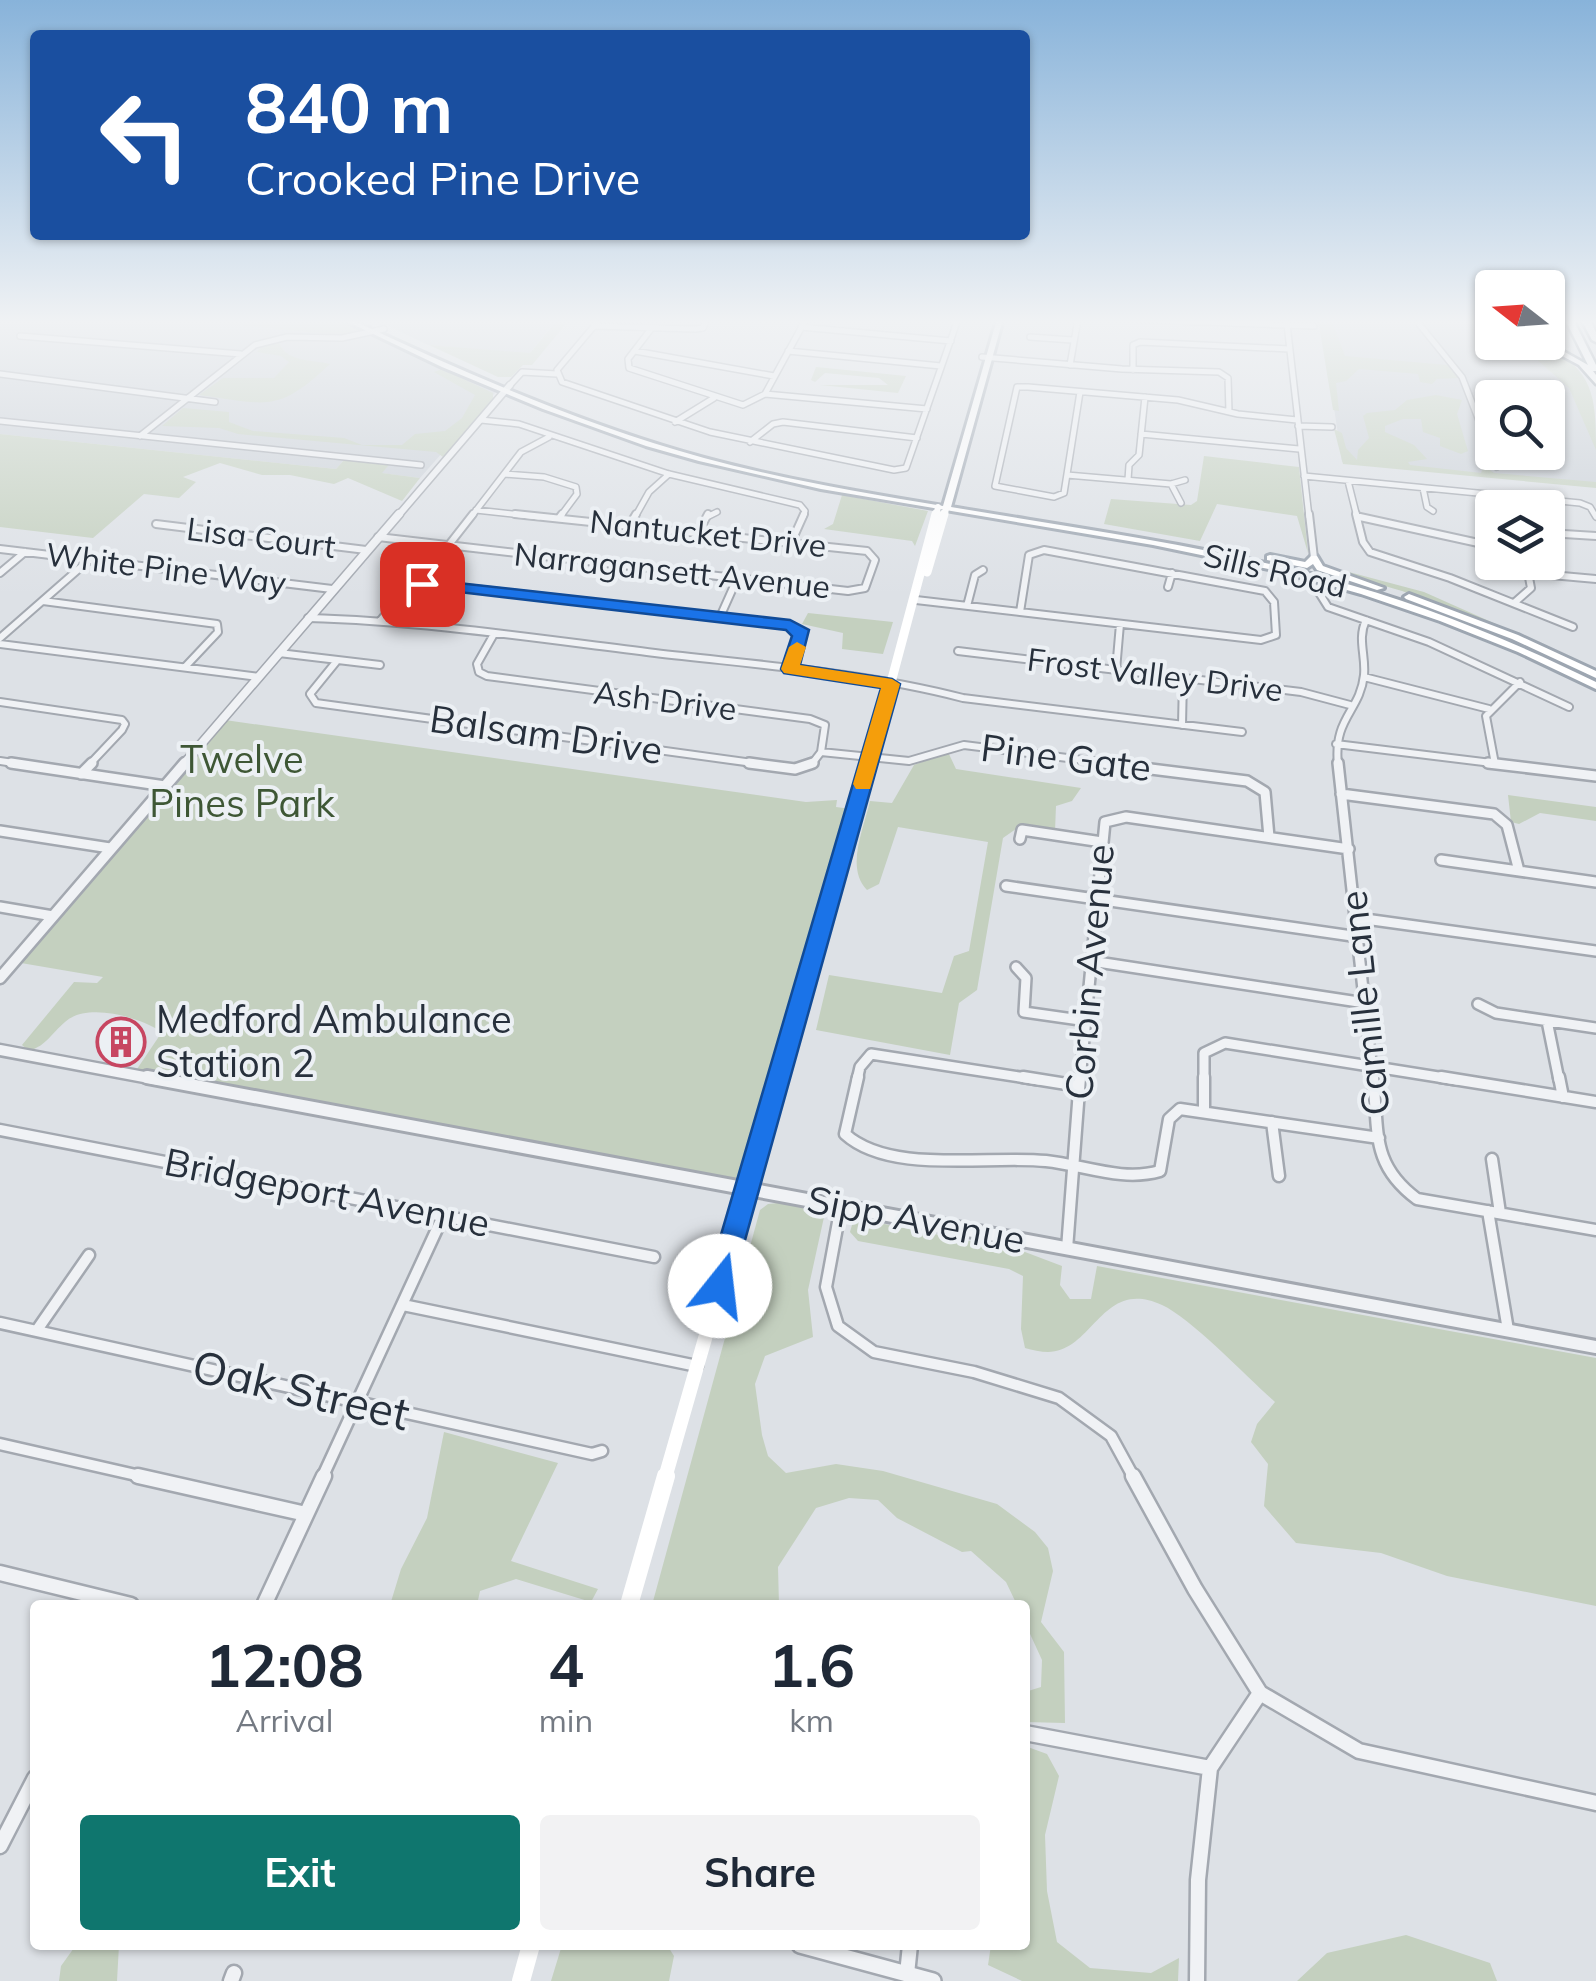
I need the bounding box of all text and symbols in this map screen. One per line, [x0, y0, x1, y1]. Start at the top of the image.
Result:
text: 840 m [245, 63, 453, 151]
icon: left [80, 70, 210, 200]
text: Crooked Pine Drive [245, 150, 640, 206]
north arrow [1475, 270, 1565, 360]
map controls [1475, 270, 1565, 580]
button: search [1475, 380, 1565, 470]
button: layers [1475, 490, 1565, 580]
street label: Nantucket Drive [588, 501, 828, 565]
street label: Lisa Court [184, 508, 338, 566]
street label: White Pine Way [44, 533, 288, 603]
street label: Narragansett Avenue [512, 534, 832, 606]
street label: Sills Road [1200, 534, 1351, 606]
pin [380, 542, 465, 627]
icon: arrive [395, 557, 450, 612]
street label: Frost Valley Drive [1025, 638, 1285, 710]
street label: Ash Drive [591, 671, 739, 729]
street label: Balsam Drive [427, 694, 666, 774]
street label: Pine Gate [978, 723, 1154, 791]
park label: Twelve Pines Park [149, 735, 335, 827]
street label: Corbin Avenue [1054, 842, 1124, 1102]
street label: Camille Lane [1328, 888, 1400, 1118]
place label: Medford Ambulance Station 2 [156, 995, 512, 1087]
building icon: Medford Ambulance Station 2 [95, 1016, 147, 1068]
street label: Bridgeport Avenue [161, 1137, 494, 1247]
street label: Sipp Avenue [803, 1174, 1029, 1264]
position arrow [668, 1234, 772, 1338]
street label: Oak Street [187, 1337, 415, 1441]
text: 12:08 [205, 1627, 364, 1702]
text: 4 [548, 1627, 584, 1702]
text: 1.6 [768, 1627, 855, 1702]
text: Arrival [235, 1700, 333, 1740]
text: min [539, 1700, 593, 1740]
text: km [789, 1700, 834, 1740]
button: Exit [80, 1815, 520, 1930]
button: Share [540, 1815, 980, 1930]

